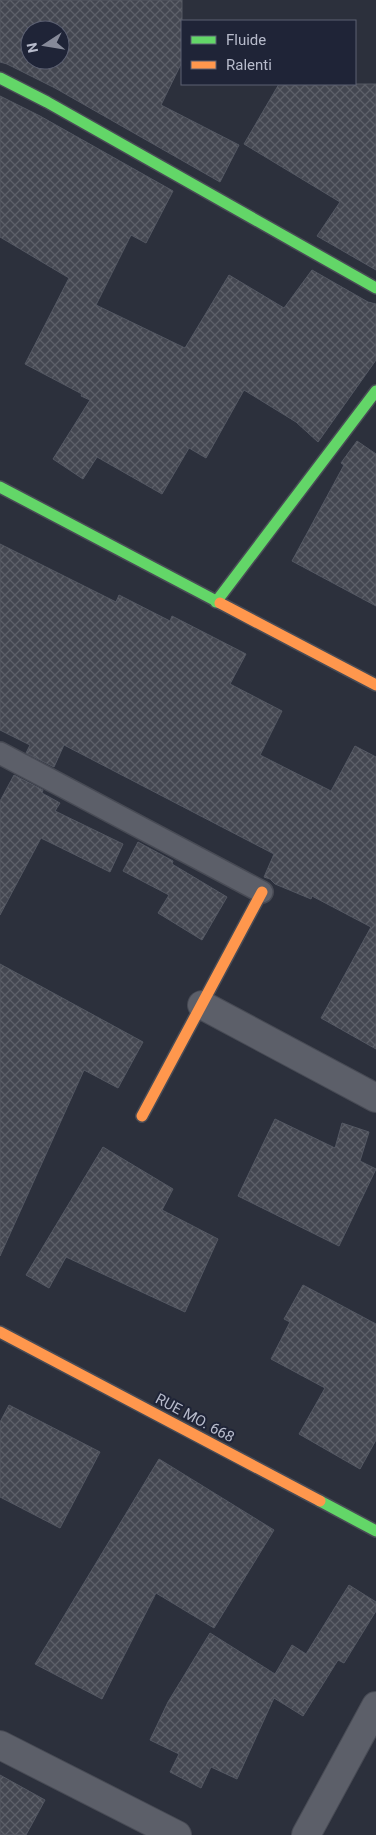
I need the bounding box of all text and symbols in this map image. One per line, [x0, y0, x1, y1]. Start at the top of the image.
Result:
north arrow [20, 20, 70, 70]
legend [181, 20, 356, 85]
text: Fluide [226, 31, 266, 49]
text: N [23, 41, 41, 54]
text: Ralenti [226, 56, 272, 74]
street label: RUE MO. 668 [152, 1390, 238, 1446]

